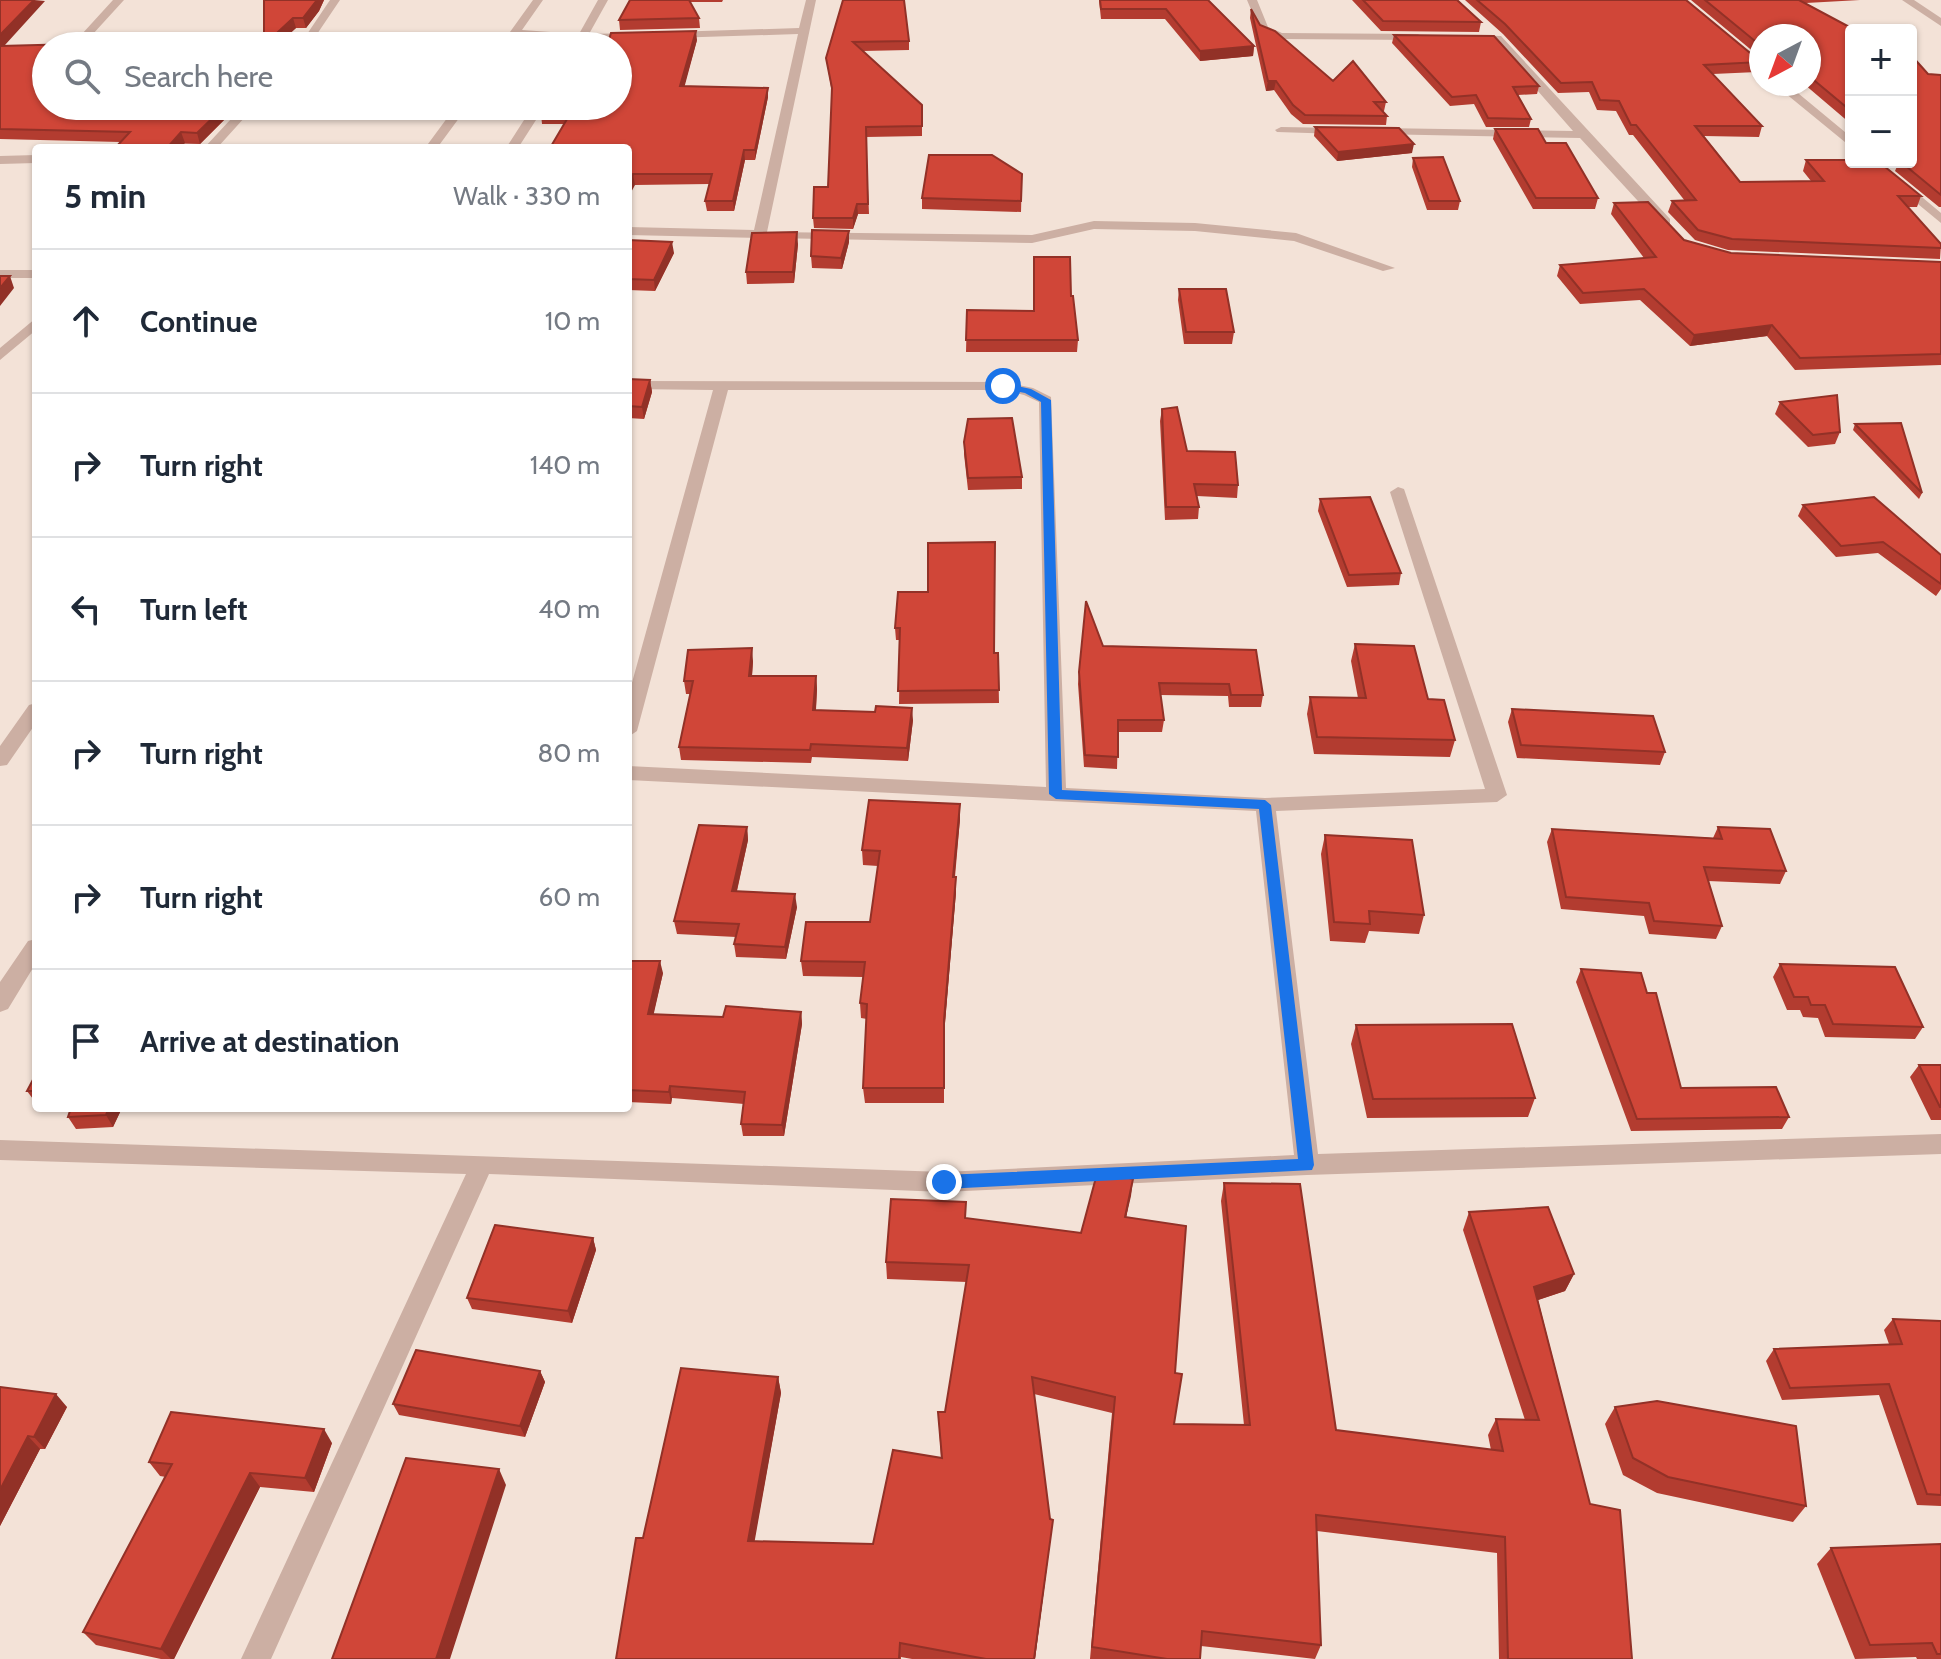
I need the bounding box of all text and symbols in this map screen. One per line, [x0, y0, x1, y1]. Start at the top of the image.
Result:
north arrow [1749, 24, 1821, 96]
map controls [1845, 24, 1917, 168]
button: + [1845, 24, 1917, 96]
search box [32, 32, 632, 120]
icon: search [60, 54, 104, 98]
text: Search here [124, 58, 273, 95]
button: − [1845, 96, 1917, 168]
text: 5 min [64, 175, 146, 217]
text: Walk · 330 m [453, 180, 600, 212]
icon: ahead [64, 299, 108, 343]
text: Continue [140, 303, 257, 340]
text: 10 m [545, 305, 600, 337]
route start [985, 368, 1021, 404]
icon: right [64, 443, 108, 487]
text: Turn right [140, 447, 263, 484]
text: 140 m [530, 449, 600, 481]
icon: left [64, 587, 108, 631]
text: Turn left [140, 591, 248, 628]
text: 40 m [538, 593, 600, 625]
icon: right [64, 731, 108, 775]
text: Turn right [140, 735, 263, 772]
text: 80 m [537, 737, 600, 769]
icon: right [64, 875, 108, 919]
text: Turn right [140, 879, 263, 916]
text: 60 m [538, 881, 600, 913]
icon: arrive [64, 1019, 108, 1063]
text: Arrive at destination [140, 1023, 400, 1060]
route end [926, 1164, 962, 1200]

